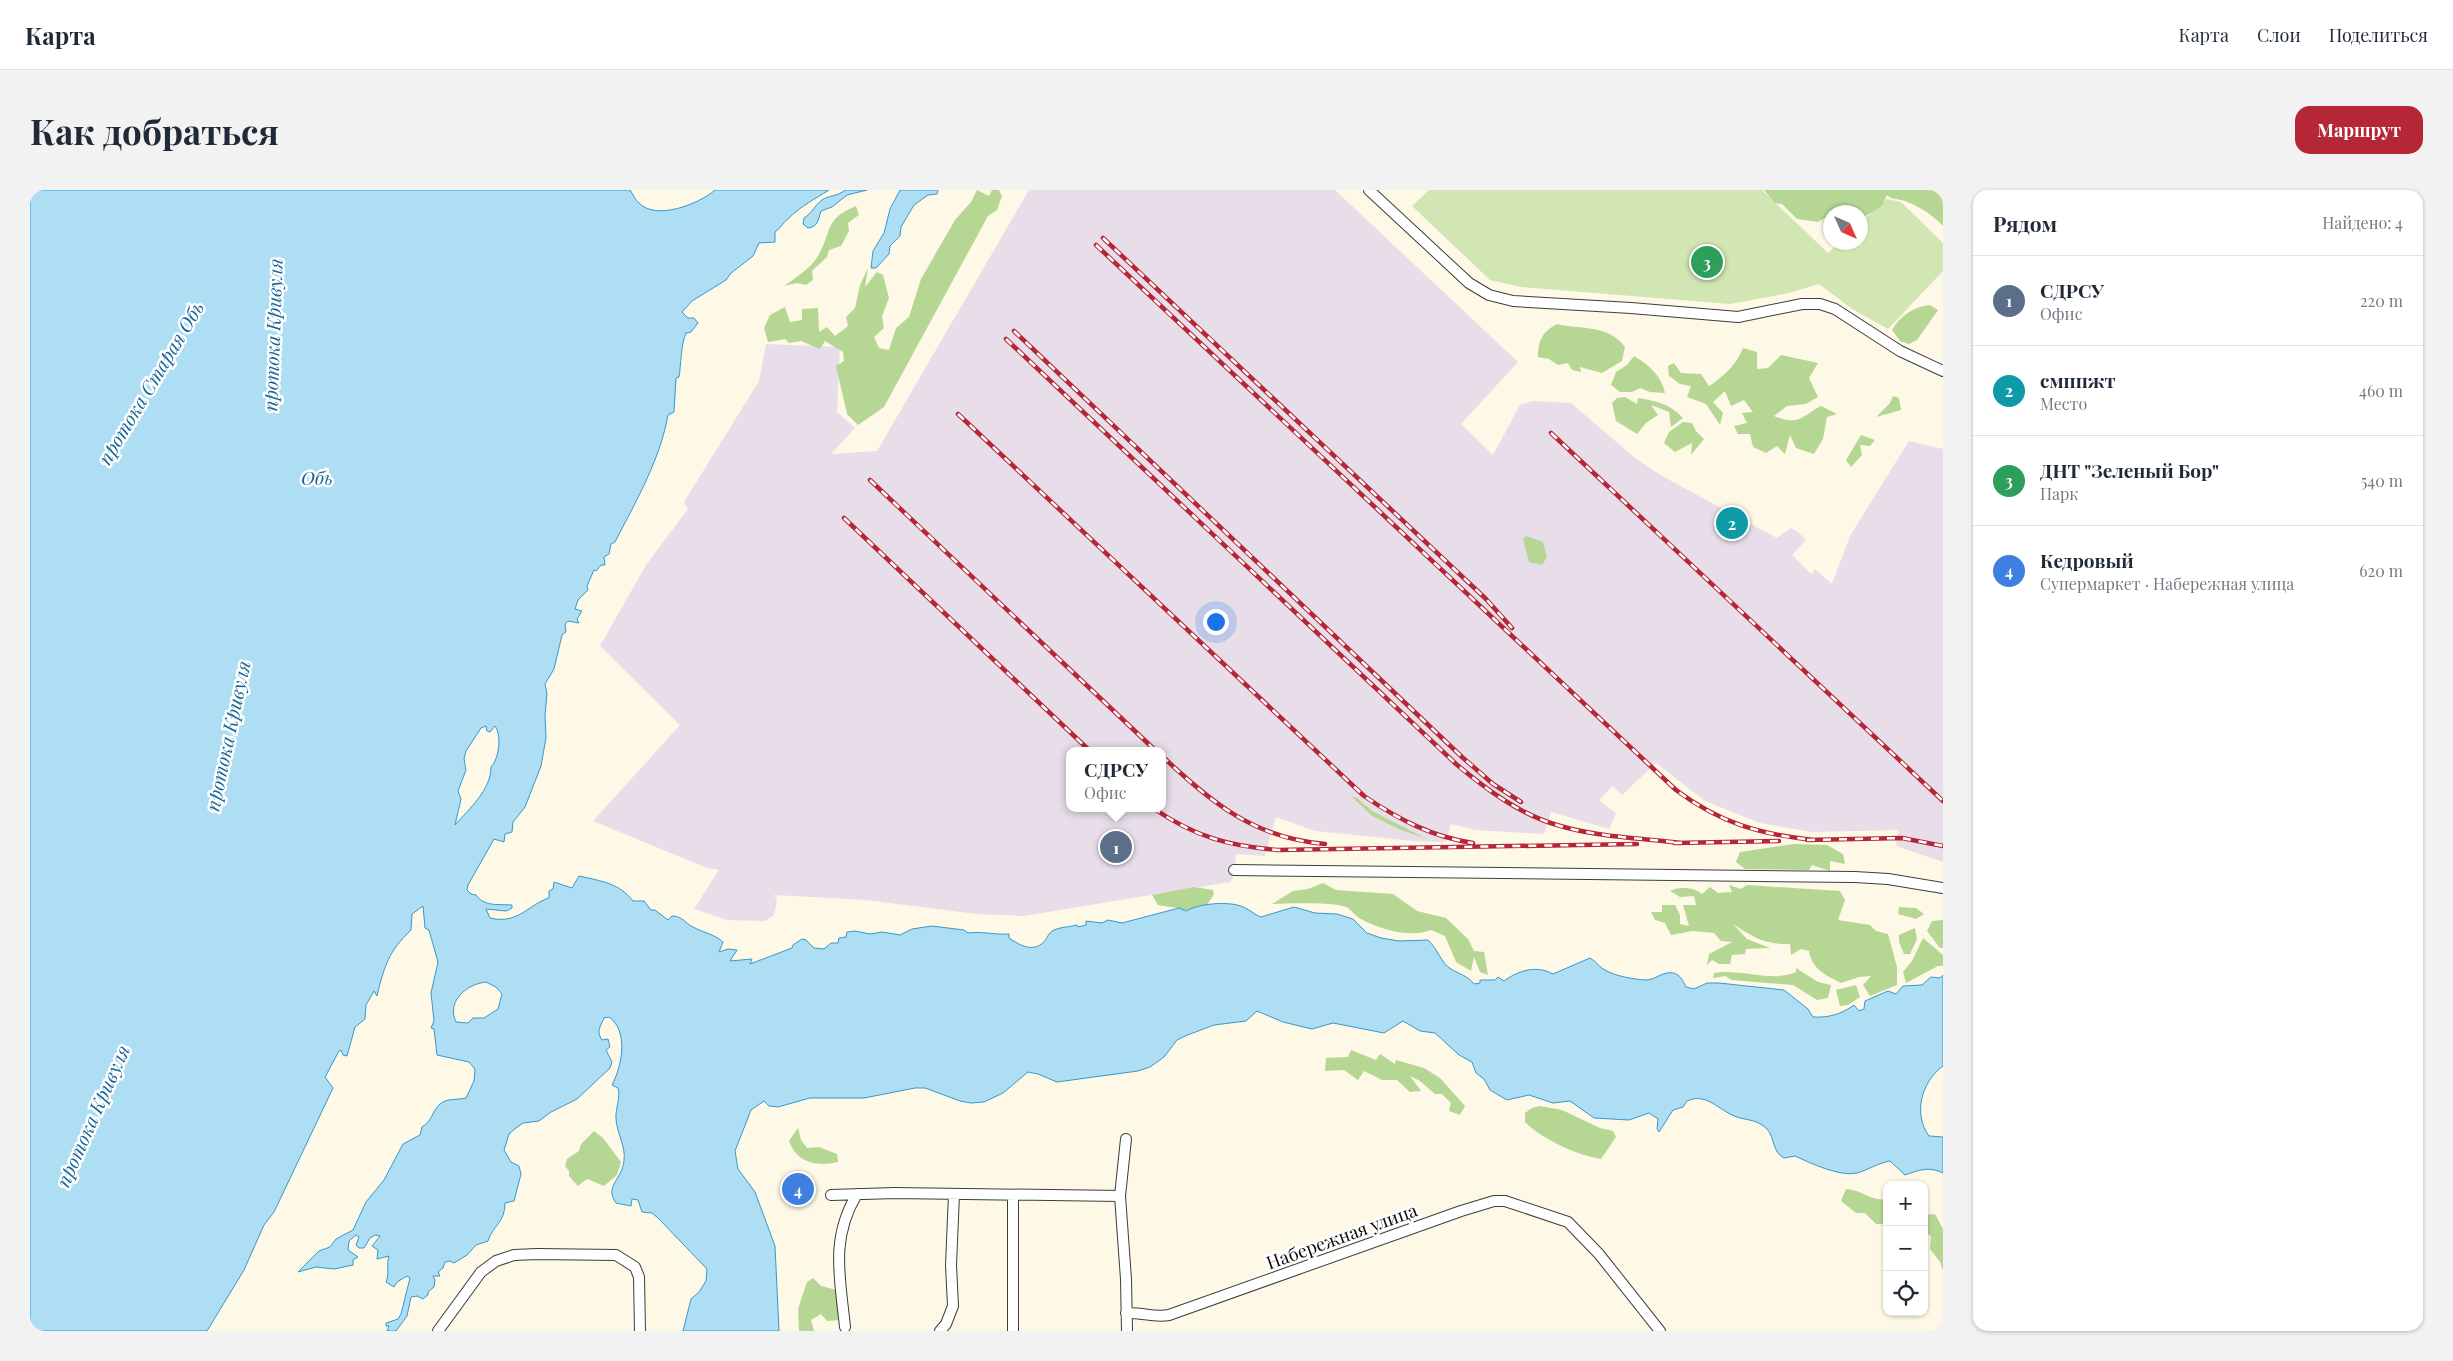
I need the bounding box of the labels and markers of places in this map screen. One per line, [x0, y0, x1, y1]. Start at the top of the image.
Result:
pin: 3 [1691, 243, 1723, 281]
pin: 2 [1716, 504, 1748, 542]
pin: 1 [1100, 828, 1132, 866]
pin: 4 [782, 1170, 814, 1208]

